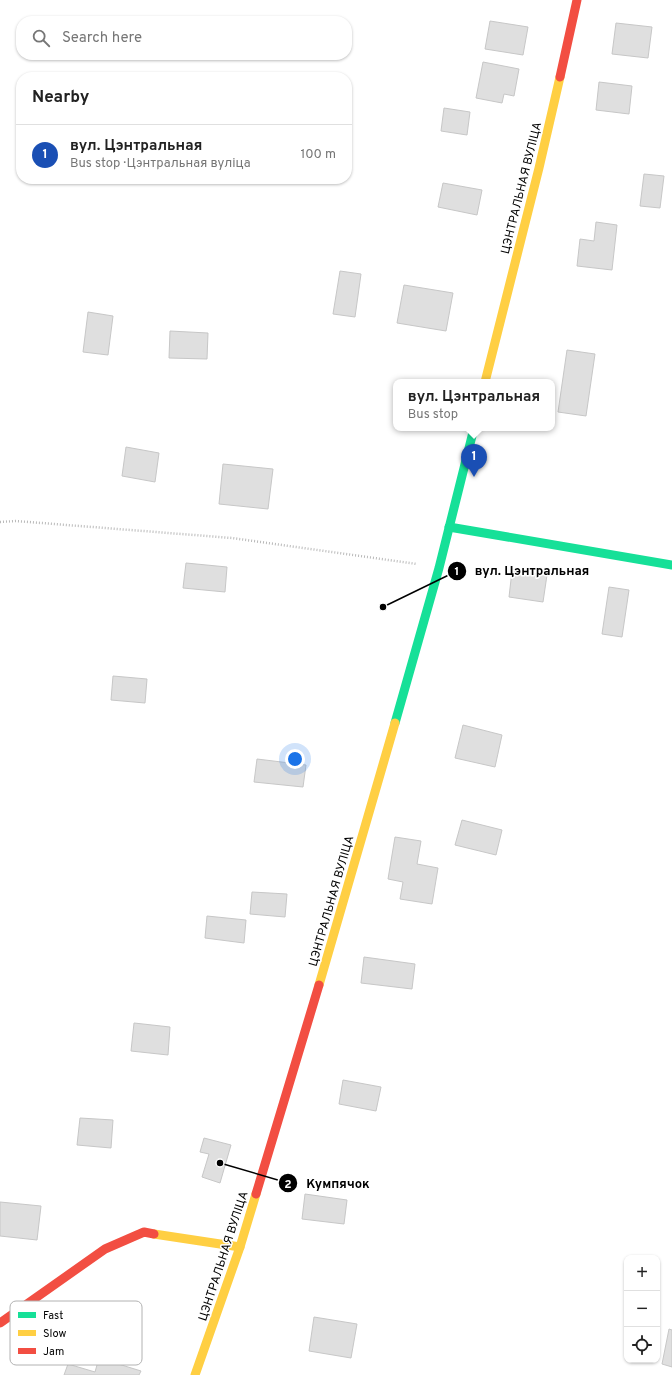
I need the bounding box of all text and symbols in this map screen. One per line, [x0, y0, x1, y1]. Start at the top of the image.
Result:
search box [16, 16, 352, 60]
icon: search [30, 27, 52, 49]
text: Search here [62, 29, 142, 48]
text: Nearby [32, 87, 89, 109]
street label: ЦЭНТРАЛЬНАЯ ВУЛІЦА [498, 120, 546, 256]
text: вул. Цэнтральная [70, 137, 202, 156]
text: 1 [42, 147, 48, 163]
text: 100 m [300, 147, 336, 163]
text: Bus stop · Цэнтральная вуліца [70, 156, 251, 172]
popup [393, 379, 555, 431]
text: вул. Цэнтральная [408, 388, 540, 407]
text: Bus stop [408, 407, 458, 423]
pin: 1 [461, 444, 487, 477]
callout: вул. Цэнтральная [447, 558, 598, 583]
text: 1 [455, 564, 459, 580]
text: вул. Цэнтральная [475, 564, 589, 580]
your location [285, 749, 305, 769]
street label: ЦЭНТРАЛЬНАЯ ВУЛІЦА [306, 834, 358, 969]
callout: Кумпячок [278, 1171, 377, 1196]
text: 2 [284, 1177, 292, 1193]
text: Кумпячок [306, 1177, 370, 1193]
street label: ЦЭНТРАЛЬНАЯ ВУЛІЦА [195, 1189, 253, 1323]
map controls [624, 1255, 660, 1363]
button: + [624, 1255, 660, 1291]
button: − [624, 1291, 660, 1327]
legend [10, 1301, 142, 1365]
text: Fast [43, 1309, 63, 1323]
text: Slow [43, 1327, 66, 1341]
button: locate [624, 1327, 660, 1363]
text: Jam [43, 1345, 64, 1359]

